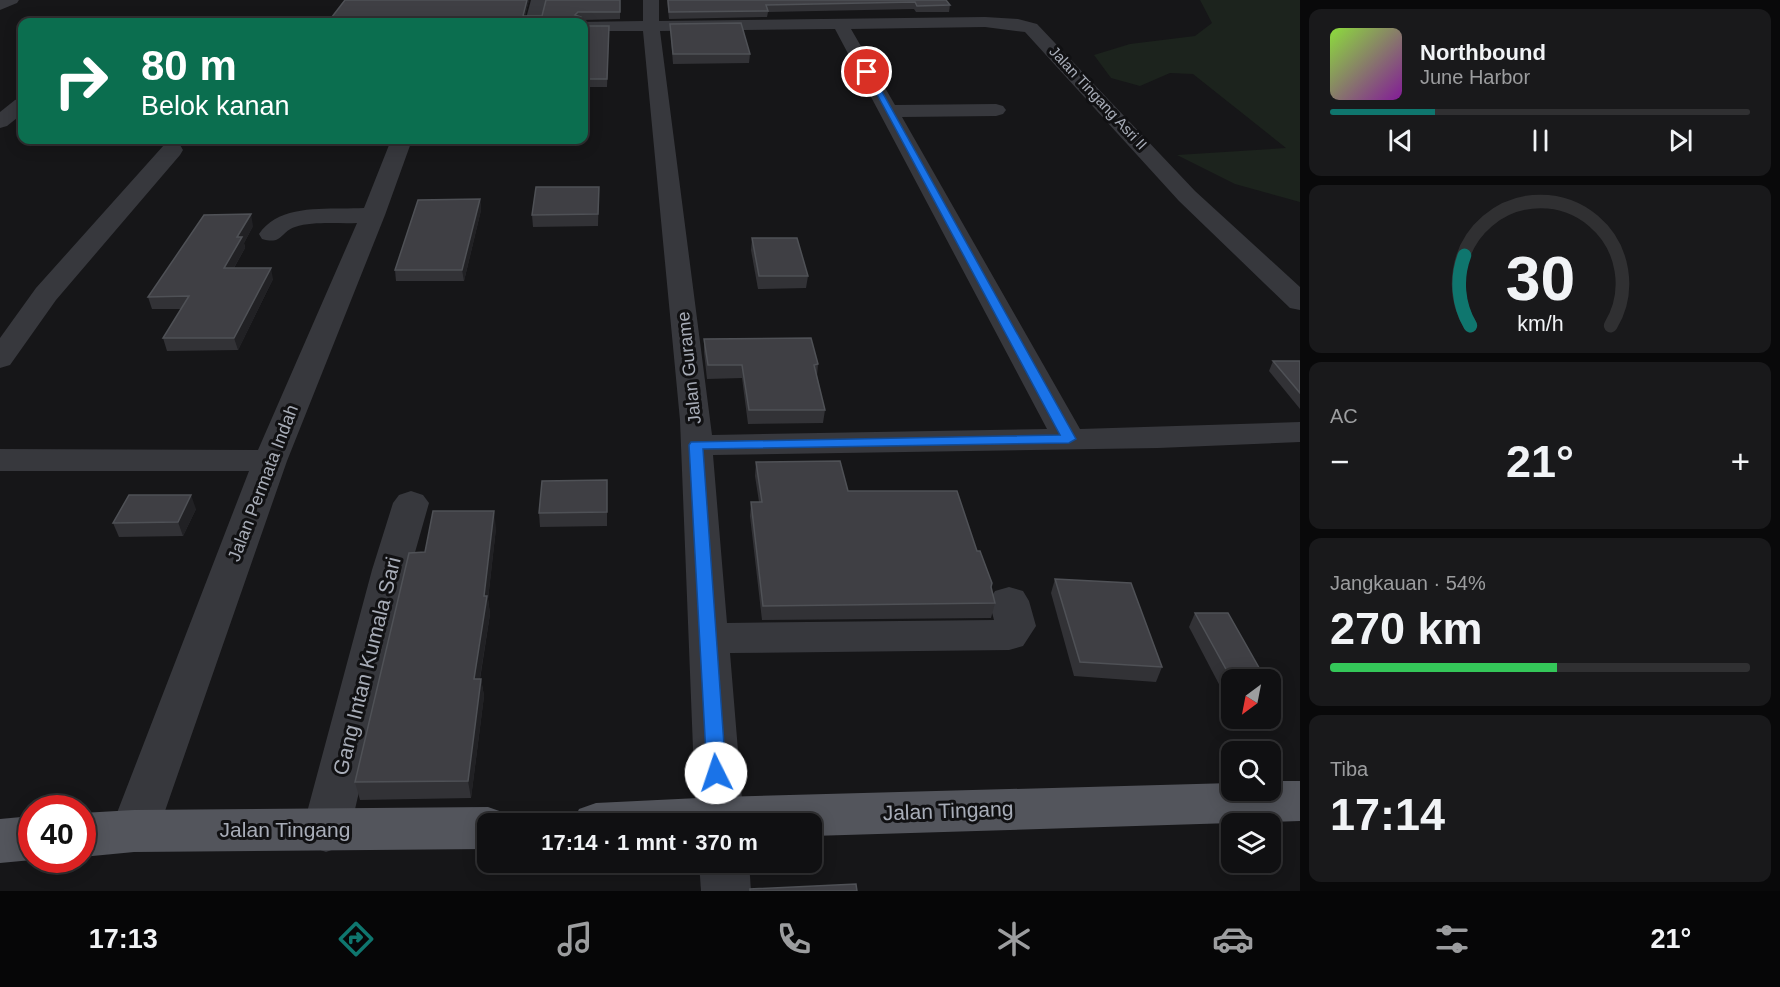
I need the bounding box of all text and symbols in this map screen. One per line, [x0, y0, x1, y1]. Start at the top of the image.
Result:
text: Northbound [1420, 40, 1546, 65]
icon: right [42, 42, 120, 120]
text: 80 m [141, 42, 237, 89]
street label: Jalan Tingang Asri II [1046, 42, 1151, 153]
pin [841, 46, 892, 97]
icon: arrive [850, 55, 883, 88]
text: June Harbor [1420, 66, 1530, 88]
text: Belok kanan [141, 91, 290, 121]
icon: previous [1384, 124, 1417, 157]
icon: pause [1524, 124, 1557, 157]
icon: next [1664, 124, 1697, 157]
text: 30 [1505, 244, 1575, 313]
street label: Jalan Gurame [673, 311, 705, 425]
text: km/h [1517, 313, 1563, 337]
street label: Jalan Permata Indah [224, 402, 302, 564]
text: AC [1330, 405, 1358, 427]
text: 21° [1506, 436, 1574, 487]
text: − [1330, 443, 1349, 480]
text: + [1731, 443, 1750, 480]
street label: Gang Intan Kumala Sari [328, 554, 405, 777]
text: Jangkauan · 54% [1330, 572, 1486, 594]
text: 270 km [1330, 603, 1483, 654]
north arrow [1221, 669, 1281, 729]
map controls [1221, 669, 1281, 873]
position arrow [684, 741, 748, 805]
button: search [1221, 741, 1281, 801]
text: Tiba [1330, 758, 1368, 780]
text: 17:14 [1330, 789, 1445, 840]
speed limit sign: 40 [18, 795, 96, 873]
street label: Jalan Tingang [882, 797, 1014, 824]
button: layers [1221, 813, 1281, 873]
street label: Jalan Tingang [220, 818, 350, 841]
text: 17:14 · 1 mnt · 370 m [541, 830, 758, 855]
icon: directions [335, 918, 377, 960]
icon: music [554, 918, 596, 960]
icon: phone [773, 918, 815, 960]
icon: climate [993, 918, 1035, 960]
icon: car [1212, 918, 1254, 960]
icon: filters [1431, 918, 1473, 960]
text: 17:13 [89, 924, 158, 954]
text: 21° [1650, 924, 1691, 954]

